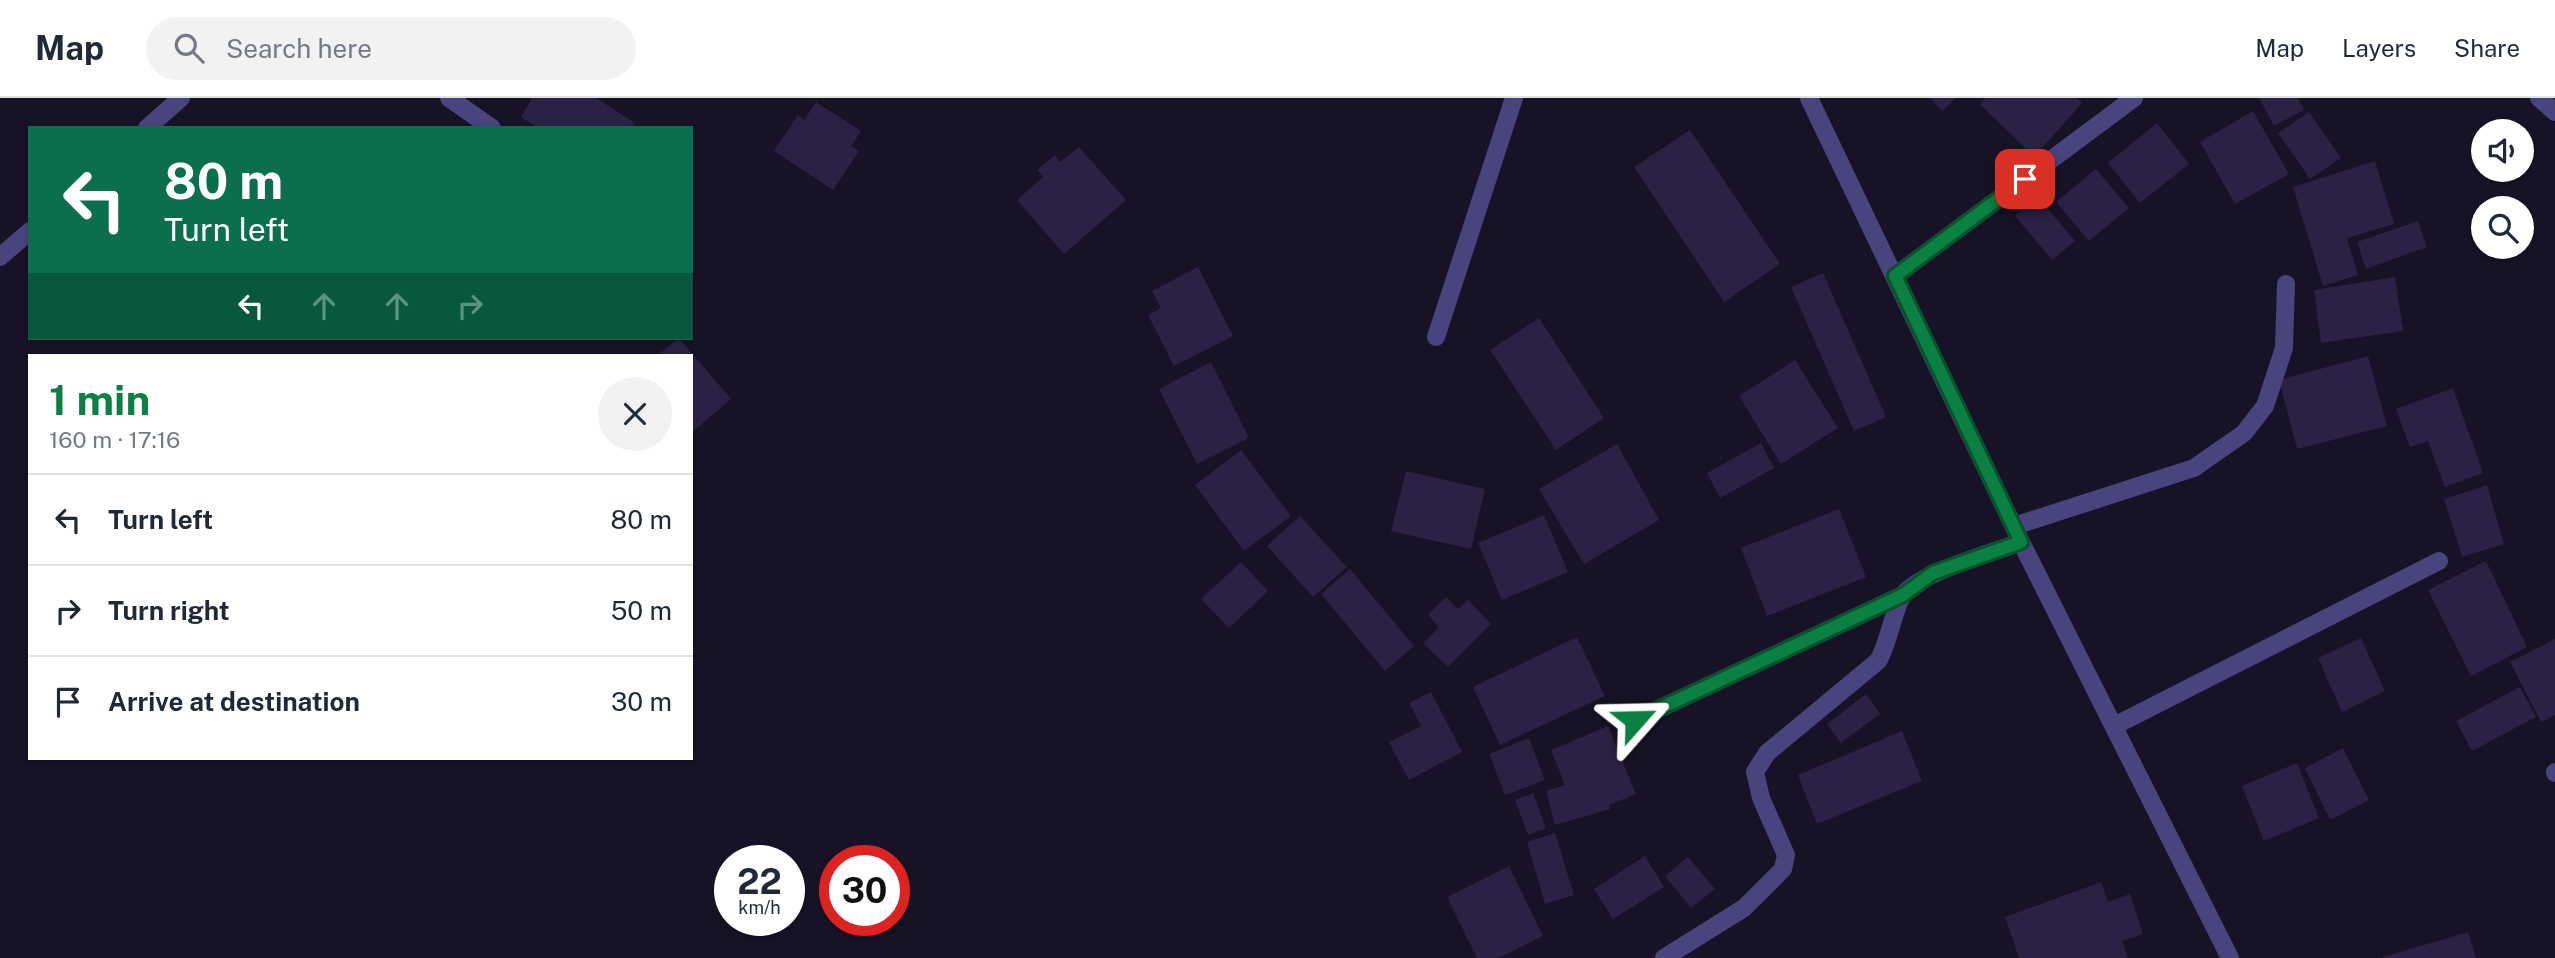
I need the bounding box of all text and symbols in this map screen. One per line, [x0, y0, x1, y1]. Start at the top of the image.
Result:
search box [146, 17, 636, 80]
text: Map [35, 29, 104, 67]
icon: search [170, 29, 208, 67]
text: Search here [226, 33, 372, 64]
text: Map [2255, 34, 2304, 62]
text: Layers [2342, 34, 2416, 62]
text: Share [2454, 34, 2520, 62]
map controls [2471, 119, 2534, 259]
button: sound [2471, 119, 2534, 182]
pin [1995, 149, 2055, 209]
text: 80 m [164, 152, 283, 210]
icon: left [49, 154, 140, 245]
icon: arrive [2006, 160, 2044, 198]
button: search [2471, 196, 2534, 259]
text: Turn left [164, 211, 289, 248]
icon: left [232, 287, 270, 325]
icon: ahead [305, 287, 343, 325]
icon: ahead [378, 287, 416, 325]
icon: right [451, 287, 489, 325]
text: 1 min [49, 375, 150, 424]
button: close [598, 377, 672, 451]
text: 160 m · 17:16 [49, 426, 180, 453]
icon: left [49, 501, 87, 539]
text: Turn left [108, 504, 213, 535]
text: 80 m [611, 504, 672, 535]
icon: right [49, 592, 87, 630]
text: Turn right [108, 595, 230, 626]
text: 50 m [611, 595, 672, 626]
icon: arrive [49, 683, 87, 721]
position arrow [1598, 683, 1672, 757]
text: Arrive at destination [108, 686, 360, 717]
text: 30 m [611, 686, 672, 717]
speed limit sign: 30 [819, 845, 910, 936]
text: 22 [737, 861, 782, 902]
text: km/h [738, 897, 781, 918]

